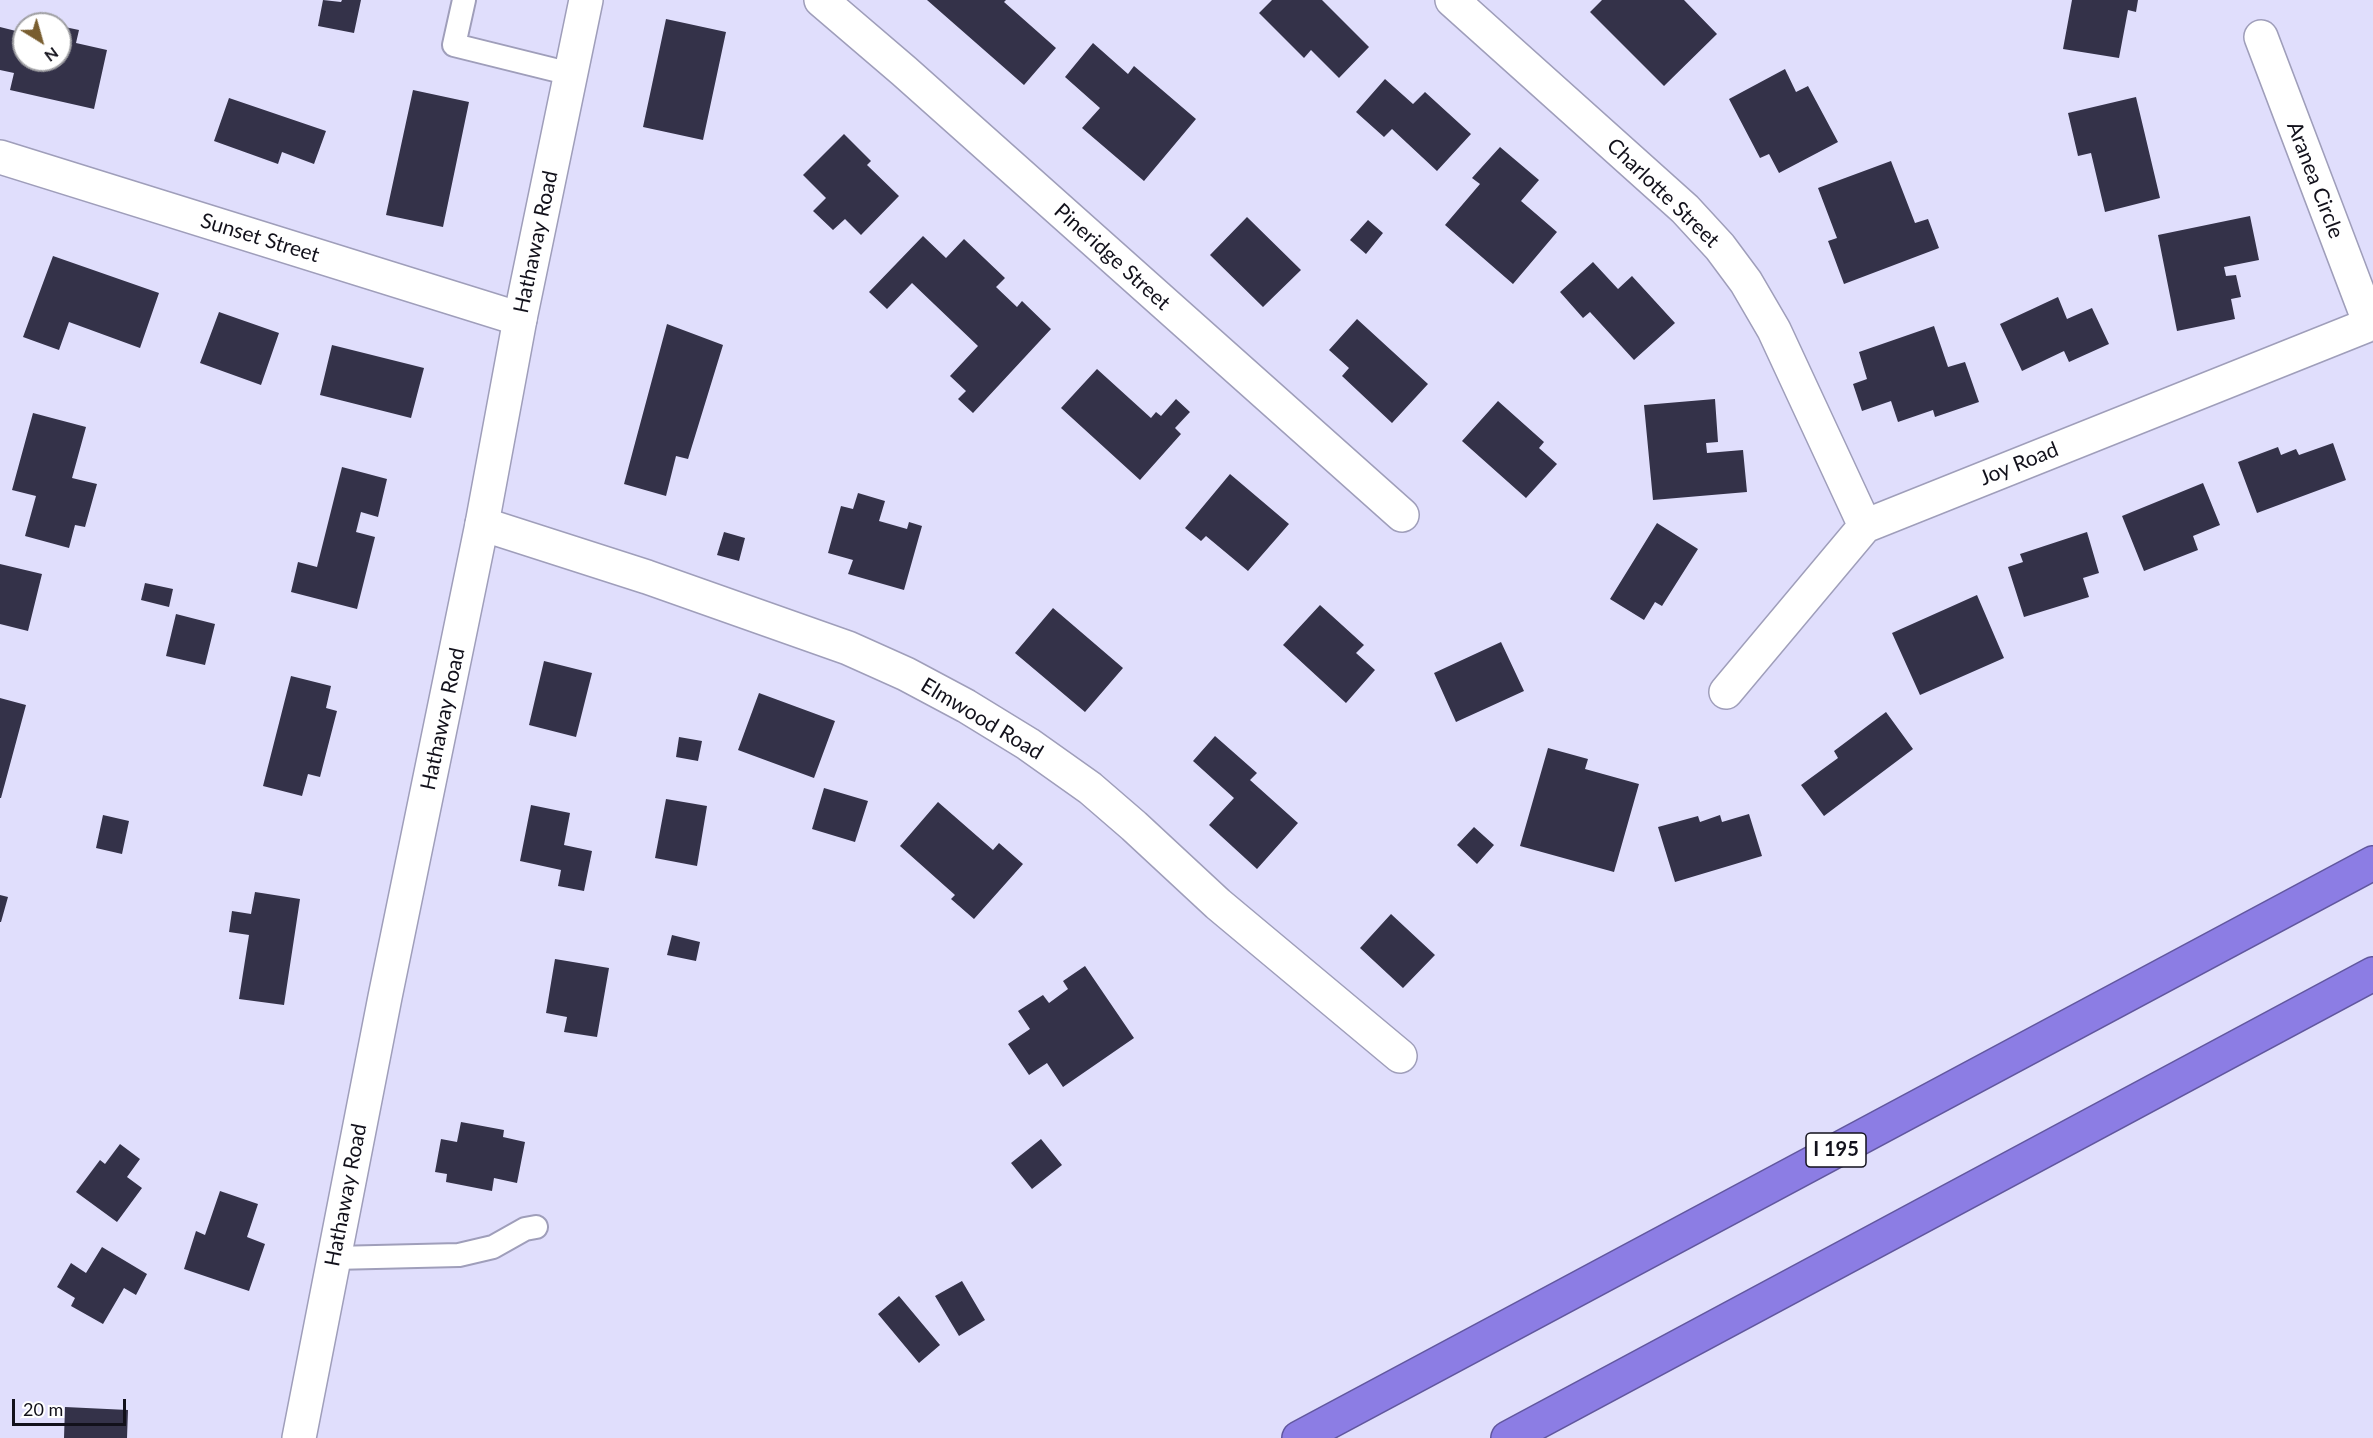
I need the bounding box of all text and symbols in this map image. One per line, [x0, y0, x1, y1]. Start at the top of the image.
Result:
north arrow [12, 12, 72, 72]
text: N [41, 44, 63, 66]
street label: Aranea Circle [2281, 118, 2349, 242]
street label: Charlotte Street [1602, 133, 1724, 253]
street label: Hathaway Road [509, 168, 563, 316]
street label: Pineridge Street [1049, 198, 1175, 316]
street label: Sunset Street [198, 208, 322, 268]
street label: Joy Road [1976, 437, 2062, 491]
street label: Hathaway Road [416, 645, 470, 793]
street label: Elmwood Road [916, 673, 1048, 765]
street label: Hathaway Road [320, 1121, 372, 1269]
road number: I 195 [1806, 1133, 1866, 1167]
scale bar [15, 1387, 129, 1425]
text: 20 m [23, 1398, 63, 1420]

